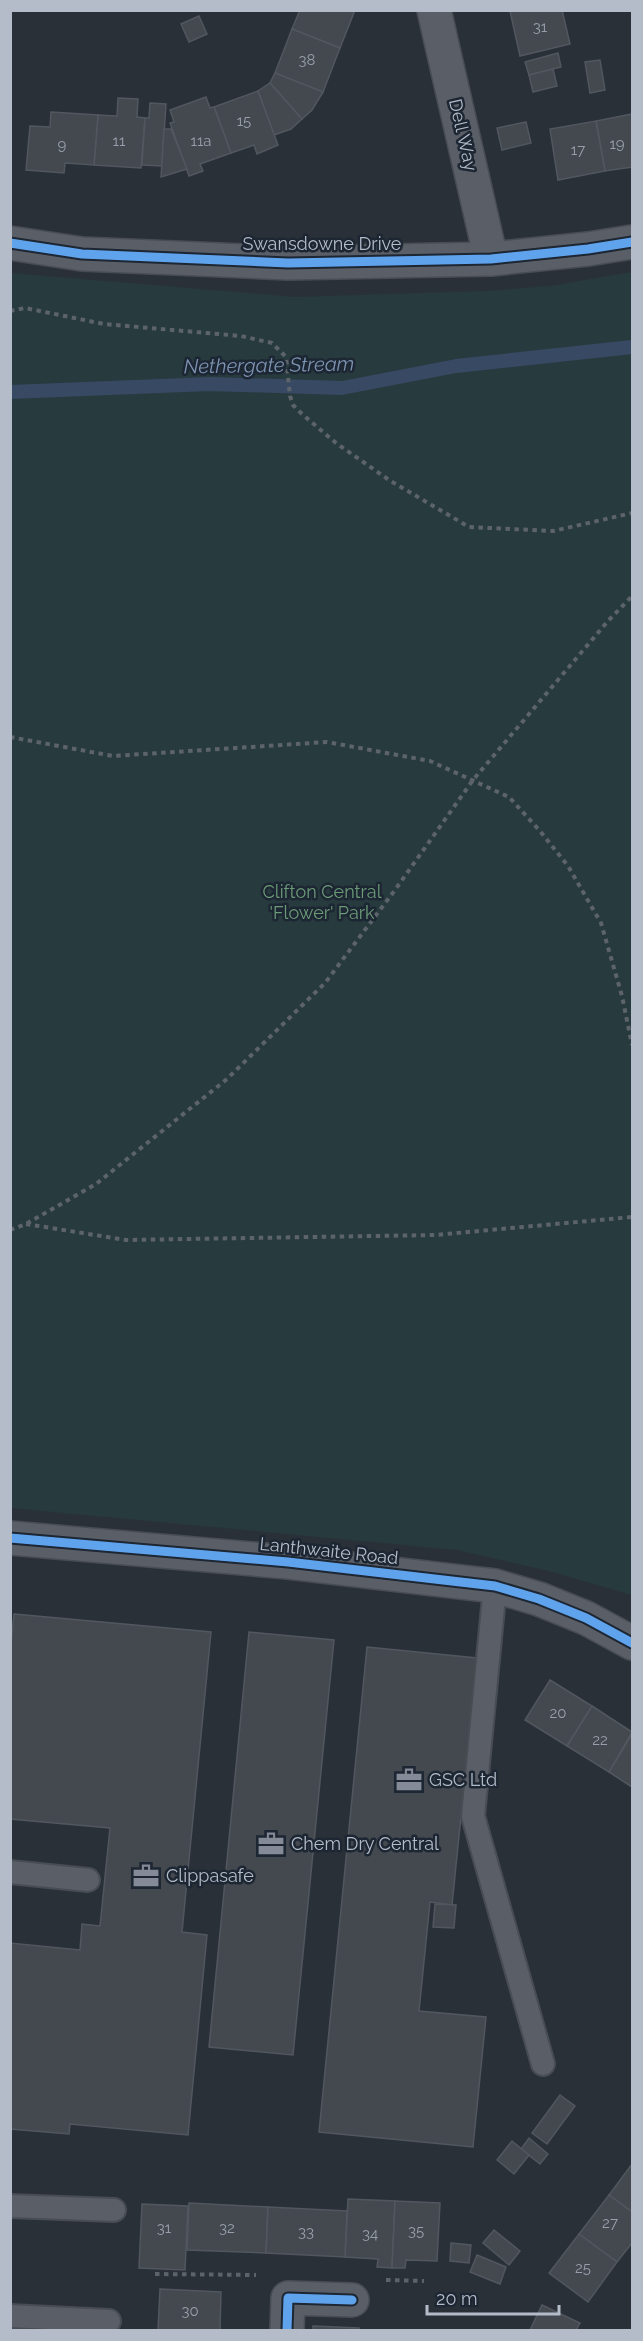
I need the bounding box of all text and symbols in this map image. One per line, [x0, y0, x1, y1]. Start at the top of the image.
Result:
house number: 31 [533, 18, 548, 36]
house number: 38 [299, 51, 316, 69]
street label: Dell Way [445, 97, 482, 173]
house number: 15 [237, 112, 251, 130]
house number: 11 [113, 132, 126, 150]
house number: 11a [190, 132, 212, 150]
house number: 19 [609, 135, 625, 153]
house number: 9 [58, 136, 67, 154]
house number: 17 [571, 141, 585, 159]
street label: Swansdowne Drive [243, 233, 402, 254]
water label: Nethergate Stream [184, 352, 354, 378]
park label: Clifton Central 'Flower' Park [262, 881, 382, 923]
street label: Lanthwaite Road [259, 1533, 399, 1568]
house number: 20 [550, 1704, 567, 1722]
house number: 22 [592, 1731, 608, 1749]
office icon: GSC Ltd [394, 1765, 424, 1795]
place label: GSC Ltd [429, 1769, 497, 1790]
office icon: Chem Dry Central [256, 1829, 286, 1859]
place label: Chem Dry Central [291, 1833, 439, 1854]
office icon: Clippasafe [131, 1861, 161, 1891]
place label: Clippasafe [166, 1865, 254, 1886]
house number: 27 [602, 2214, 618, 2232]
house number: 31 [157, 2219, 172, 2237]
house number: 32 [219, 2219, 235, 2237]
house number: 35 [408, 2222, 424, 2240]
house number: 33 [298, 2223, 314, 2241]
house number: 34 [362, 2225, 378, 2243]
house number: 25 [575, 2259, 591, 2277]
scale bar [427, 2278, 559, 2316]
text: 20 m [436, 2288, 478, 2309]
house number: 30 [181, 2302, 199, 2320]

